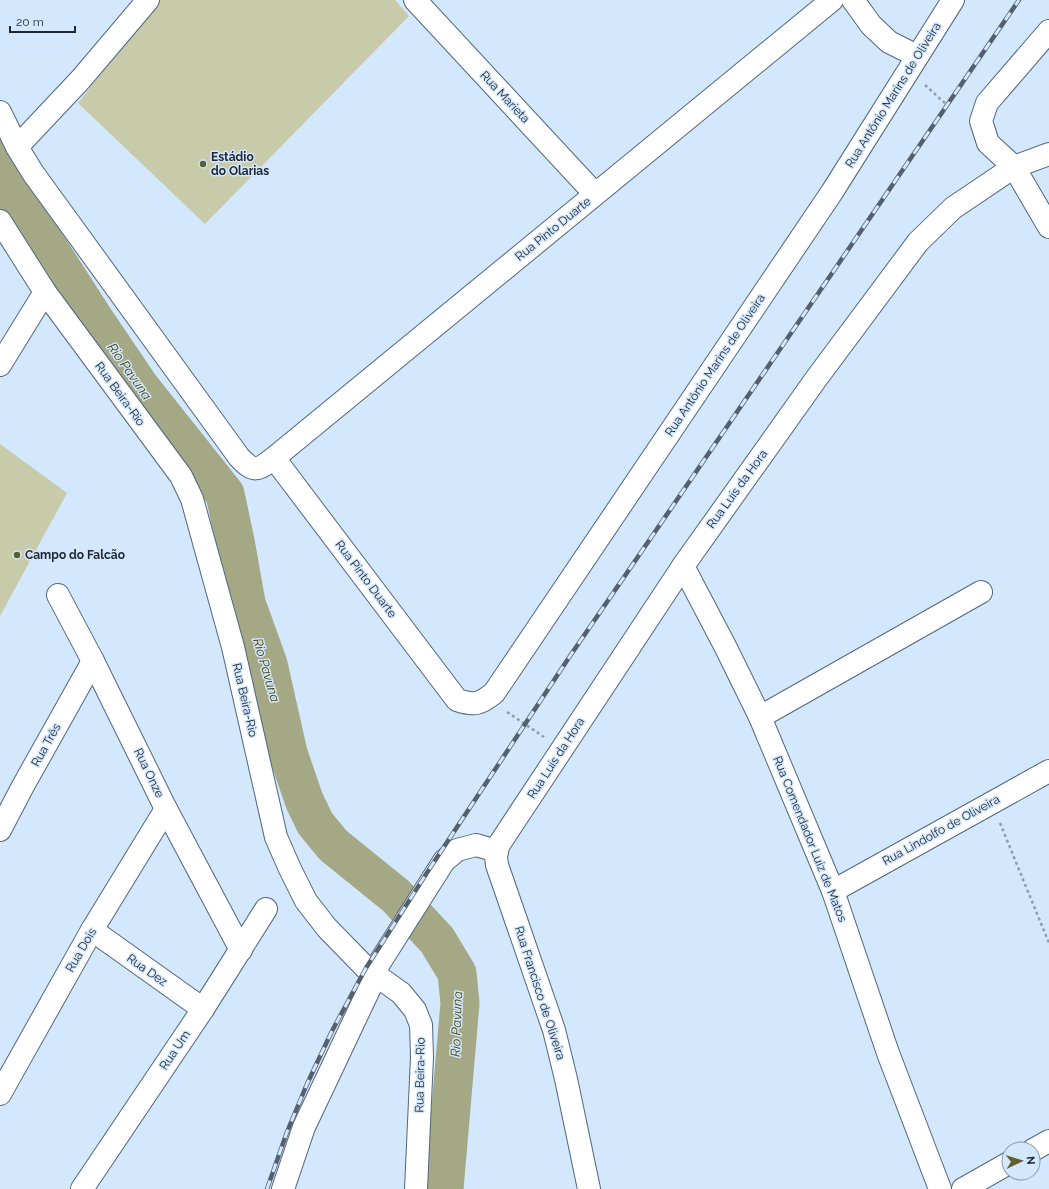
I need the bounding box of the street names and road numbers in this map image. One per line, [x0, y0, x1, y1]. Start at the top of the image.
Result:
street label: Rua Antônio Marins de Oliveira [842, 20, 944, 170]
street label: Rua Marieta [477, 68, 533, 126]
street label: Rua Pinto Duarte [512, 194, 594, 264]
street label: Rua Antônio Marins de Oliveira [662, 291, 768, 439]
street label: Rua Beira-Rio [92, 359, 148, 429]
street label: Rua Luís da Hora [704, 447, 770, 531]
street label: Rua Pinto Duarte [332, 538, 400, 620]
street label: Rua Beira-Rio [230, 662, 260, 738]
street label: Rua Luís da Hora [525, 715, 587, 801]
street label: Rua Três [28, 721, 64, 769]
street label: Rua Onze [131, 746, 167, 800]
street label: Rua Comendador Luiz de Matos [770, 754, 850, 924]
street label: Rua Lindolfo de Oliveira [880, 792, 1002, 868]
street label: Rua Francisco de Oliveira [512, 924, 568, 1062]
street label: Rua Dois [63, 925, 99, 975]
street label: Rua Dez [124, 951, 170, 989]
street label: Rua Um [157, 1028, 193, 1072]
street label: Rua Beira-Rio [412, 1037, 428, 1113]

